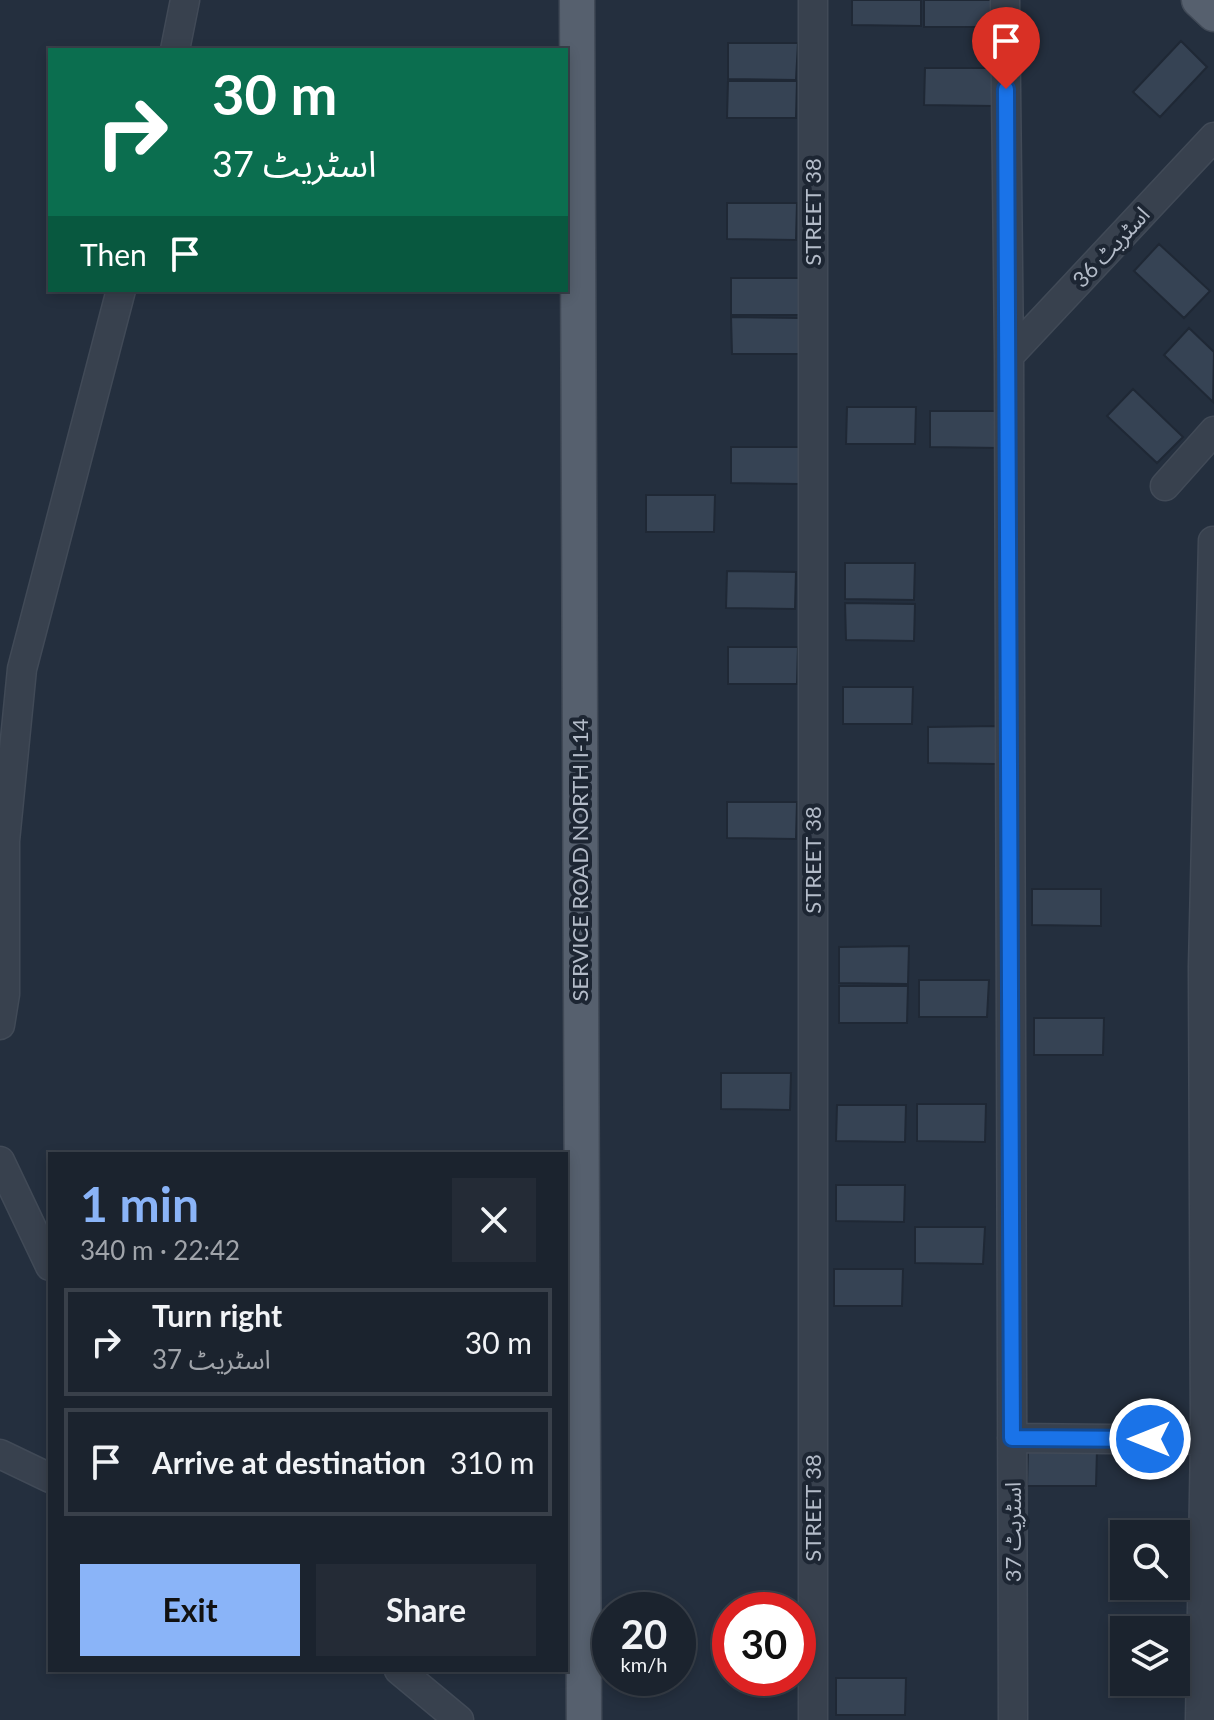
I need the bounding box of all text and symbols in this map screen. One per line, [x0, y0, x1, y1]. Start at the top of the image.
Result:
pin [972, 7, 1040, 89]
icon: arrive [984, 19, 1028, 63]
text: 30 m [212, 60, 337, 127]
icon: right [80, 80, 184, 184]
text: اسٹریٹ 37 [212, 141, 377, 185]
street label: STREET 38 [799, 158, 826, 266]
street label: اسٹریٹ 36 [1066, 201, 1155, 293]
icon: arrive [163, 232, 207, 276]
text: Then [80, 236, 147, 272]
street label: SERVICE ROAD NORTH I-14 [566, 718, 593, 1002]
street label: STREET 38 [799, 806, 826, 914]
text: 1 min [80, 1175, 199, 1232]
button: close [452, 1178, 536, 1262]
text: 340 m · 22:42 [80, 1234, 240, 1266]
text: Turn right [152, 1297, 282, 1333]
icon: right [84, 1320, 128, 1364]
text: 30 m [465, 1324, 532, 1360]
text: اسٹریٹ 37 [152, 1343, 271, 1375]
position arrow [1108, 1397, 1192, 1481]
icon: arrive [84, 1440, 128, 1484]
text: Arrive at destination [152, 1444, 426, 1480]
text: 310 m [450, 1444, 534, 1480]
street label: STREET 38 [799, 1454, 826, 1562]
street label: اسٹریٹ 37 [999, 1482, 1026, 1582]
map controls [1110, 1520, 1190, 1696]
button: search [1110, 1520, 1190, 1600]
button: Exit [80, 1564, 300, 1656]
button: Share [316, 1564, 536, 1656]
speed limit sign: 30 [712, 1592, 816, 1696]
text: 20 [621, 1610, 667, 1658]
button: layers [1110, 1616, 1190, 1696]
text: km/h [621, 1652, 667, 1676]

